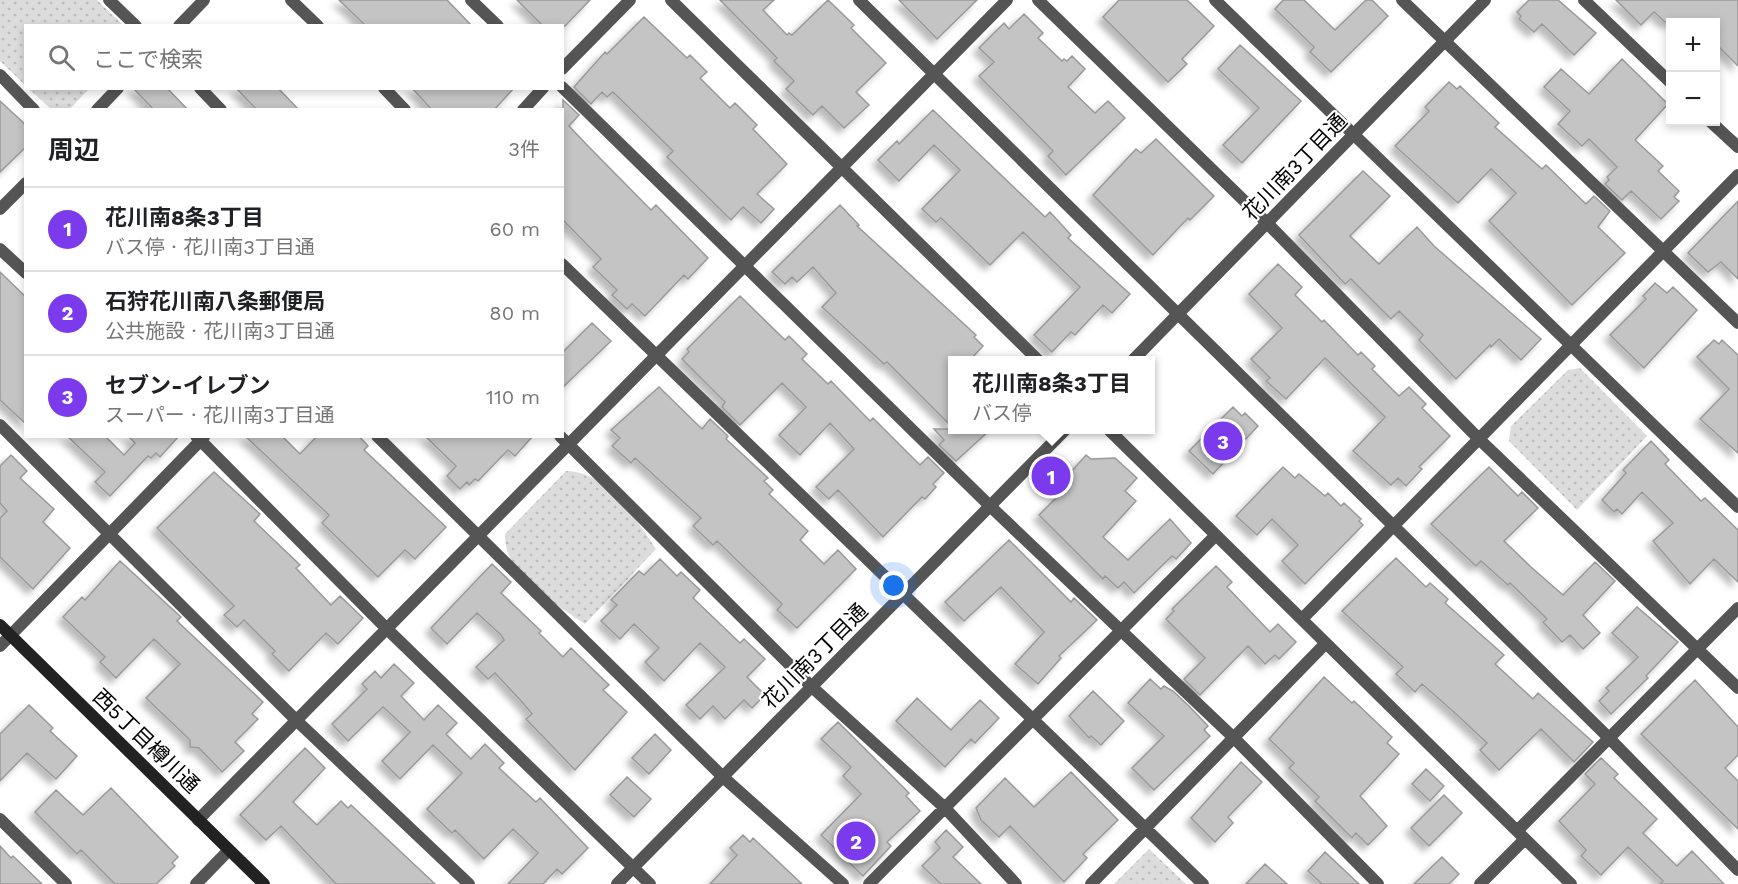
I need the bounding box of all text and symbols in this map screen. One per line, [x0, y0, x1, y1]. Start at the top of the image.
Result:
map controls [1666, 18, 1720, 126]
button: + [1666, 18, 1720, 72]
search box [24, 24, 564, 90]
icon: search [45, 41, 78, 74]
text: ここで検索 [93, 47, 203, 72]
button: − [1666, 72, 1720, 126]
street label: 花川南3丁目通 [1238, 108, 1352, 225]
text: 周辺 [48, 135, 100, 165]
text: 3件 [508, 137, 540, 161]
text: 花川南8条3丁目 [105, 205, 264, 230]
text: 1 [63, 217, 72, 241]
text: 60 m [490, 217, 540, 241]
text: バス停 · 花川南3丁目通 [105, 235, 315, 259]
text: 石狩花川南八条郵便局 [105, 289, 325, 314]
text: 2 [62, 301, 73, 325]
text: 80 m [489, 301, 540, 325]
text: 公共施設 · 花川南3丁目通 [105, 319, 335, 343]
popup [948, 356, 1155, 434]
text: 花川南8条3丁目 [972, 371, 1131, 396]
text: セブン-イレブン [105, 373, 271, 398]
text: 3 [62, 385, 73, 409]
text: 110 m [486, 385, 540, 409]
text: バス停 [972, 401, 1032, 425]
text: スーパー · 花川南3丁目通 [105, 403, 335, 427]
pin: 3 [1204, 418, 1242, 464]
pin: 1 [1032, 454, 1070, 498]
your location [879, 571, 908, 600]
street label: 花川南3丁目通 [757, 598, 872, 713]
street label: 西5丁目樽川通 [88, 684, 205, 798]
pin: 2 [836, 818, 876, 864]

